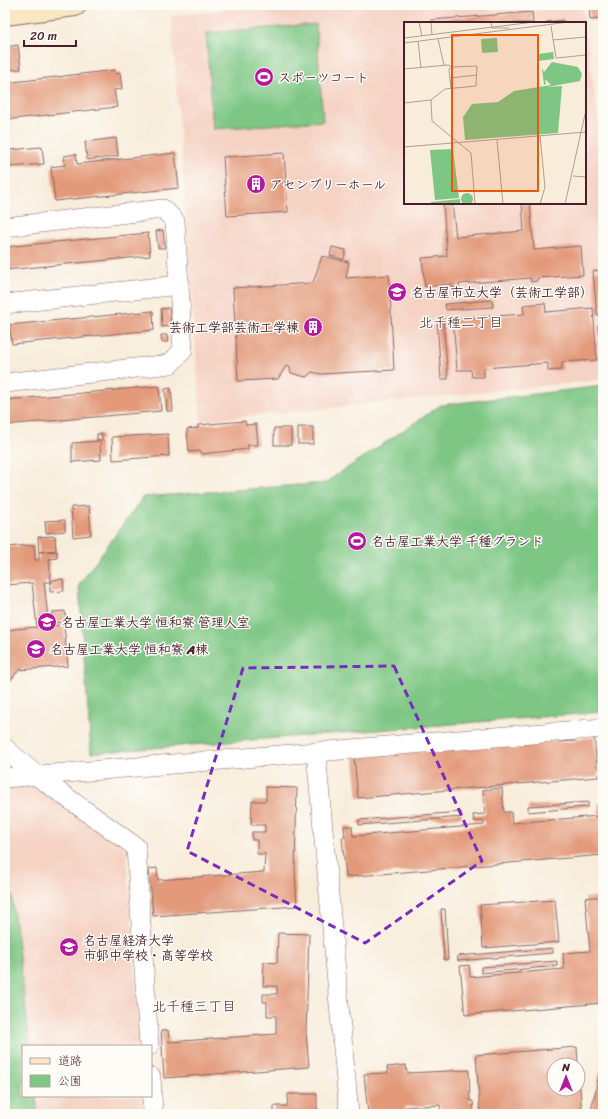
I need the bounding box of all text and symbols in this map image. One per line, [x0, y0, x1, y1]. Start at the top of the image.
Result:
scale bar [24, 22, 76, 48]
inset map [404, 22, 586, 204]
text: 20 m [30, 25, 57, 47]
sports icon: スポーツコート [253, 66, 275, 88]
place label: スポーツコート [278, 66, 369, 89]
building icon: アセンブリーホール [245, 173, 267, 195]
place label: アセンブリーホール [270, 173, 386, 196]
school or university icon: 名古屋市立大学（芸術工学部） [386, 281, 408, 303]
place label: 名古屋市立大学（芸術工学部） [411, 281, 593, 304]
district label: 北千種二丁目 [419, 310, 503, 335]
place label: 芸術工学部芸術工学棟 [169, 316, 299, 339]
building icon: 芸術工学部芸術工学棟 [302, 316, 324, 338]
sports icon: 名古屋工業大学 千種グランド [346, 530, 368, 552]
place label: 名古屋工業大学 千種グランド [371, 530, 543, 553]
school or university icon: 名古屋工業大学 恒和寮 管理人室 [36, 611, 58, 633]
place label: 名古屋工業大学 恒和寮 管理人室 [61, 611, 250, 634]
school or university icon: 名古屋工業大学 恒和寮 A棟 [25, 638, 47, 660]
place label: 名古屋工業大学 恒和寮 A棟 [50, 638, 208, 661]
place label: 名古屋経済大学 市邨中学校・高等学校 [83, 929, 213, 967]
school or university icon: 名古屋経済大学 市邨中学校・高等学校 [58, 936, 80, 958]
district label: 北千種三丁目 [152, 994, 236, 1019]
legend [22, 1045, 152, 1097]
text: 道路 [58, 1050, 82, 1072]
north arrow [546, 1057, 586, 1097]
text: N [561, 1058, 570, 1077]
text: 公園 [58, 1070, 82, 1092]

